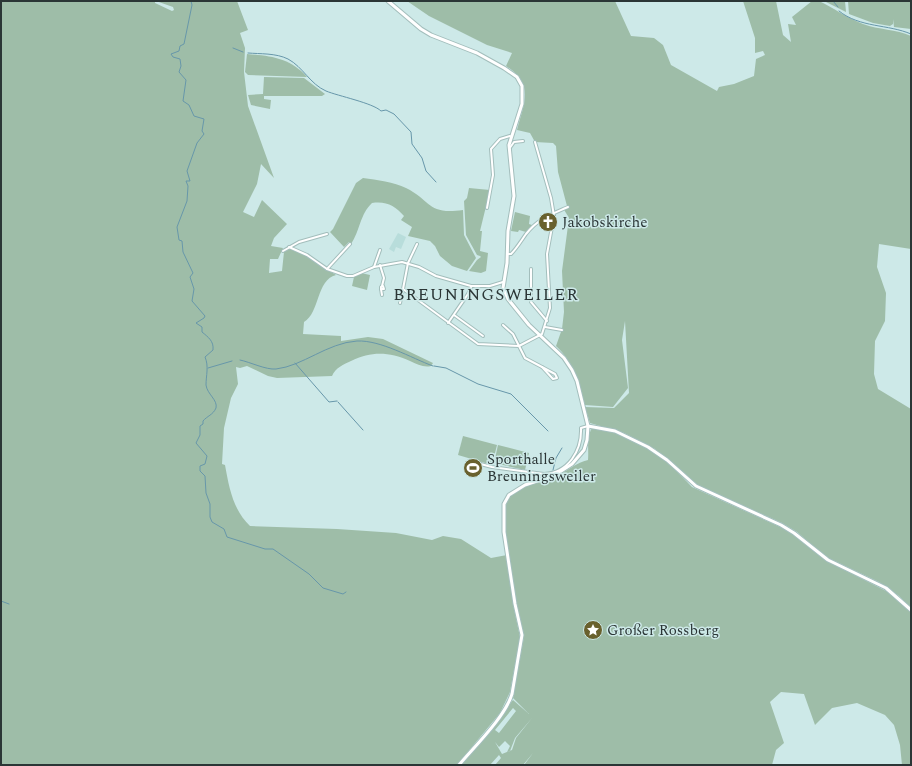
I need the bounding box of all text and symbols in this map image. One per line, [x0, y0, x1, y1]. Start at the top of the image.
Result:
church icon: Jakobskirche [537, 211, 559, 233]
place label: Jakobskirche [562, 211, 648, 234]
district label: BREUNINGSWEILER [393, 282, 579, 308]
place label: Sporthalle Breuningsweiler [487, 448, 596, 488]
sports icon: Sporthalle Breuningsweiler [462, 457, 484, 479]
place icon: Großer Rossberg [582, 619, 604, 641]
place label: Großer Rossberg [607, 619, 719, 642]

